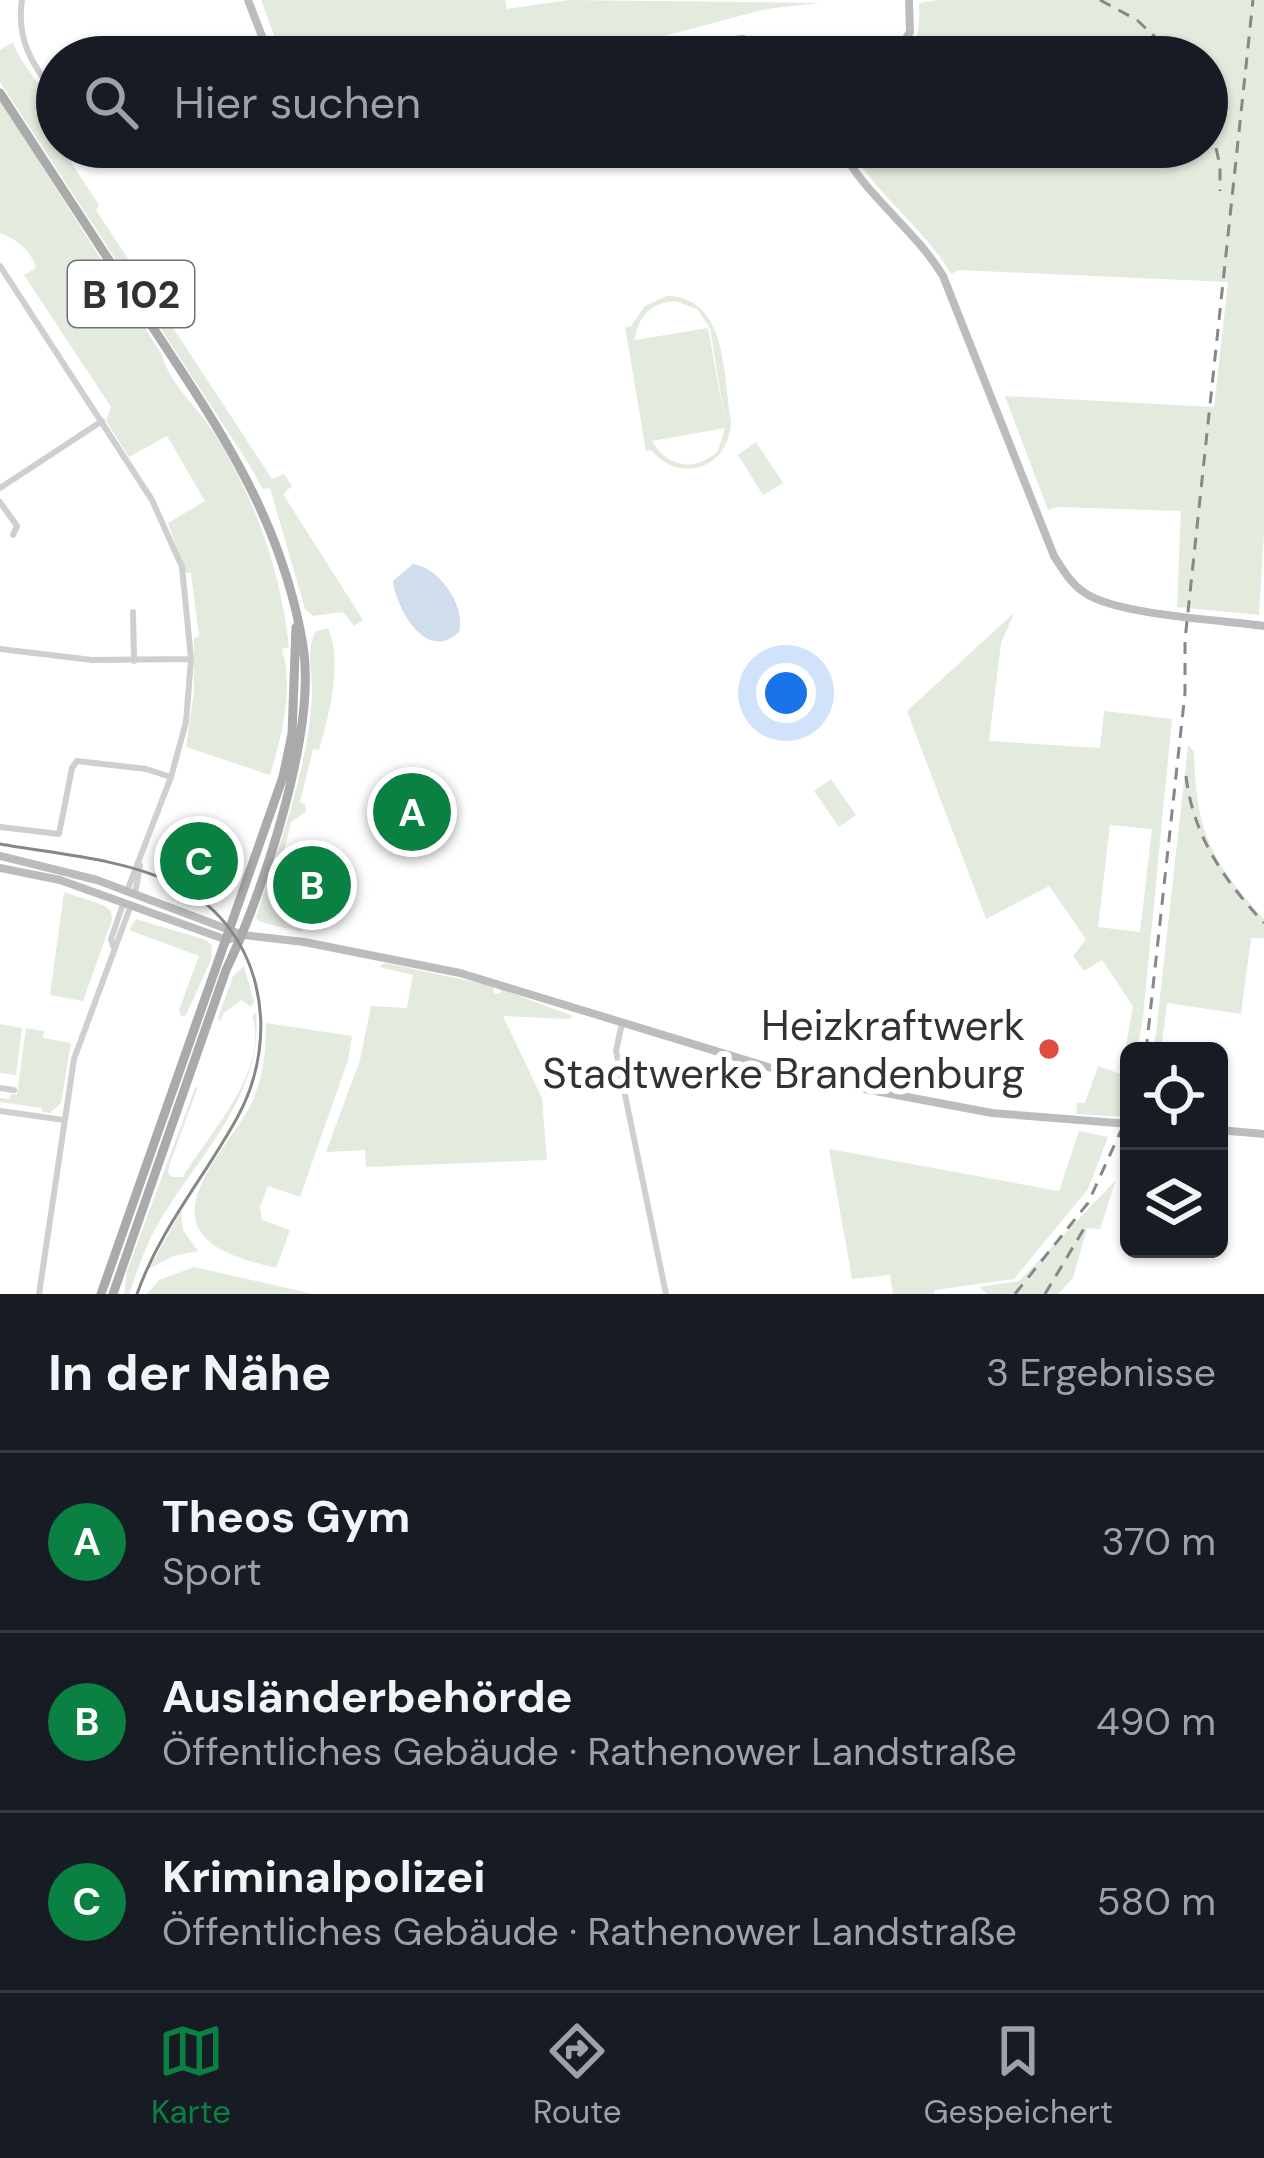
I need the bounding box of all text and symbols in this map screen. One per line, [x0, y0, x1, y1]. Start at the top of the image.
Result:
search box [36, 36, 1228, 168]
icon: search [78, 69, 144, 135]
text: Hier suchen [174, 73, 421, 132]
road number: B 102 [68, 261, 194, 327]
your location [756, 663, 816, 723]
pin: A [373, 767, 451, 857]
pin: C [160, 816, 238, 906]
pin: B [273, 840, 351, 930]
place label: Heizkraftwerk Stadtwerke Brandenburg [542, 998, 1025, 1101]
marker: Heizkraftwerk Stadtwerke Brandenburg [1036, 1036, 1062, 1062]
map controls [1120, 1042, 1228, 1258]
button: locate [1120, 1042, 1228, 1150]
button: layers [1120, 1150, 1228, 1258]
text: In der Nähe [48, 1339, 332, 1406]
text: 3 Ergebnisse [986, 1347, 1216, 1398]
text: Theos Gym [162, 1487, 410, 1546]
text: A [73, 1516, 101, 1567]
text: 370 m [1102, 1516, 1216, 1567]
text: Sport [162, 1546, 262, 1597]
text: Ausländerbehörde [162, 1667, 573, 1726]
text: B [75, 1696, 99, 1747]
text: 490 m [1096, 1696, 1216, 1747]
text: Öffentliches Gebäude · Rathenower Landstraße [162, 1726, 1017, 1777]
text: Kriminalpolizei [162, 1847, 486, 1906]
text: C [73, 1876, 101, 1927]
text: 580 m [1097, 1876, 1216, 1927]
text: Öffentliches Gebäude · Rathenower Landstraße [162, 1906, 1017, 1957]
tab: Karte [151, 2018, 231, 2133]
tab: Route [533, 2018, 621, 2133]
tab: Gespeichert [924, 2018, 1113, 2133]

